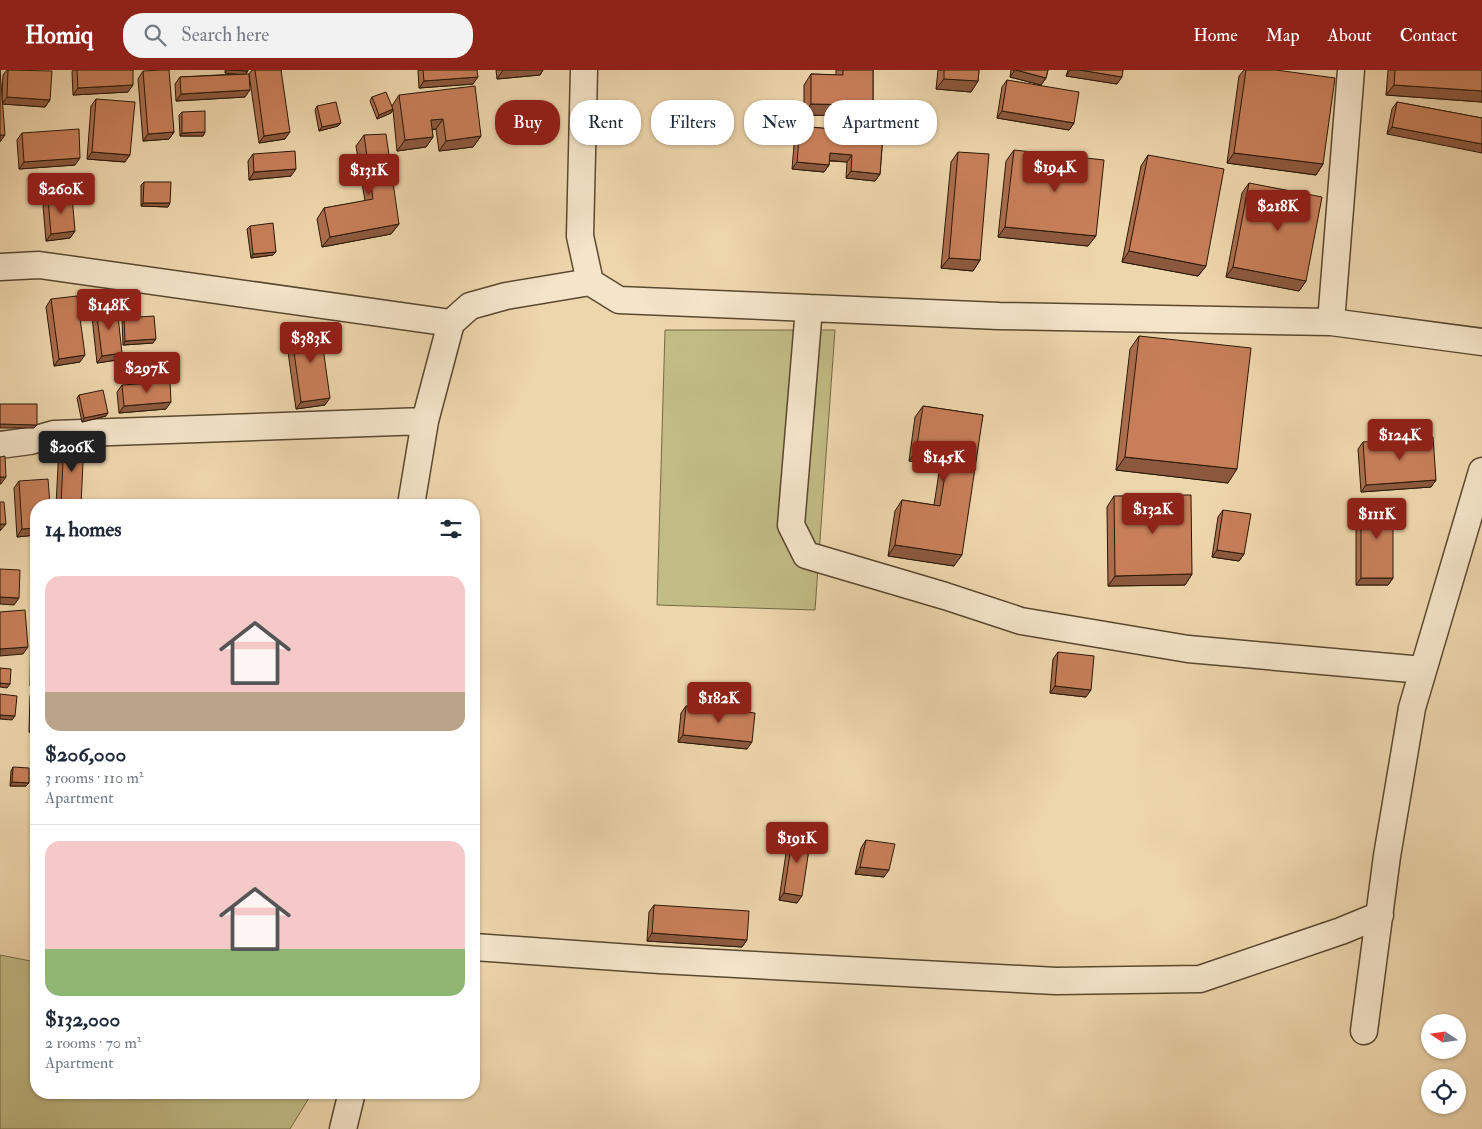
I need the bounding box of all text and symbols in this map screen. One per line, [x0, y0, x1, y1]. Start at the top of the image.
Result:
search box [123, 13, 473, 58]
text: Homiq [25, 20, 93, 51]
icon: search [141, 21, 169, 49]
text: Search here [181, 23, 269, 47]
text: Home [1193, 24, 1238, 47]
text: Map [1266, 24, 1300, 47]
text: About [1328, 24, 1372, 47]
text: Contact [1400, 24, 1457, 47]
chip: Buy [495, 100, 560, 145]
chip: Rent [570, 100, 641, 145]
chip: Filters [651, 100, 734, 145]
chip: New [744, 100, 814, 145]
chip: Apartment [824, 100, 937, 145]
pin: $194K [1020, 150, 1090, 193]
pin: $131K [334, 154, 404, 196]
text: $194K [1034, 157, 1076, 177]
text: $131K [350, 160, 388, 180]
pin: $260K [26, 172, 96, 215]
text: $260K [39, 179, 83, 199]
pin: $218K [1243, 190, 1313, 232]
text: $218K [1257, 196, 1299, 216]
pin: $148K [74, 288, 144, 331]
text: $148K [88, 295, 130, 315]
pin: $383K [276, 322, 346, 364]
text: $383K [291, 328, 331, 348]
pin: $297K [112, 352, 182, 394]
text: $297K [125, 358, 169, 378]
pin: $124K [1365, 418, 1435, 461]
text: $124K [1379, 425, 1421, 445]
pin: $206K [37, 430, 107, 473]
text: $206K [50, 437, 94, 457]
pin: $145K [909, 440, 979, 483]
text: $145K [923, 447, 965, 467]
pin: $132K [1118, 492, 1188, 535]
pin: $111K [1342, 498, 1412, 540]
text: $132K [1133, 499, 1173, 519]
text: $111K [1358, 504, 1396, 524]
icon: filters [437, 515, 465, 543]
text: 14 homes [45, 516, 122, 543]
icon: home [210, 608, 300, 698]
pin: $182K [684, 682, 754, 724]
text: $182K [698, 688, 740, 708]
text: $206,000 [45, 741, 126, 768]
text: 3 rooms · 110 m² [45, 768, 143, 788]
text: Apartment [45, 788, 113, 808]
pin: $191K [762, 822, 832, 864]
text: $191K [777, 828, 817, 848]
icon: home [210, 874, 300, 964]
text: $132,000 [45, 1006, 120, 1033]
north arrow [1421, 1014, 1466, 1059]
map controls [1421, 1014, 1466, 1114]
text: 2 rooms · 70 m² [45, 1033, 141, 1053]
text: Apartment [45, 1053, 113, 1073]
button: locate [1421, 1069, 1466, 1114]

